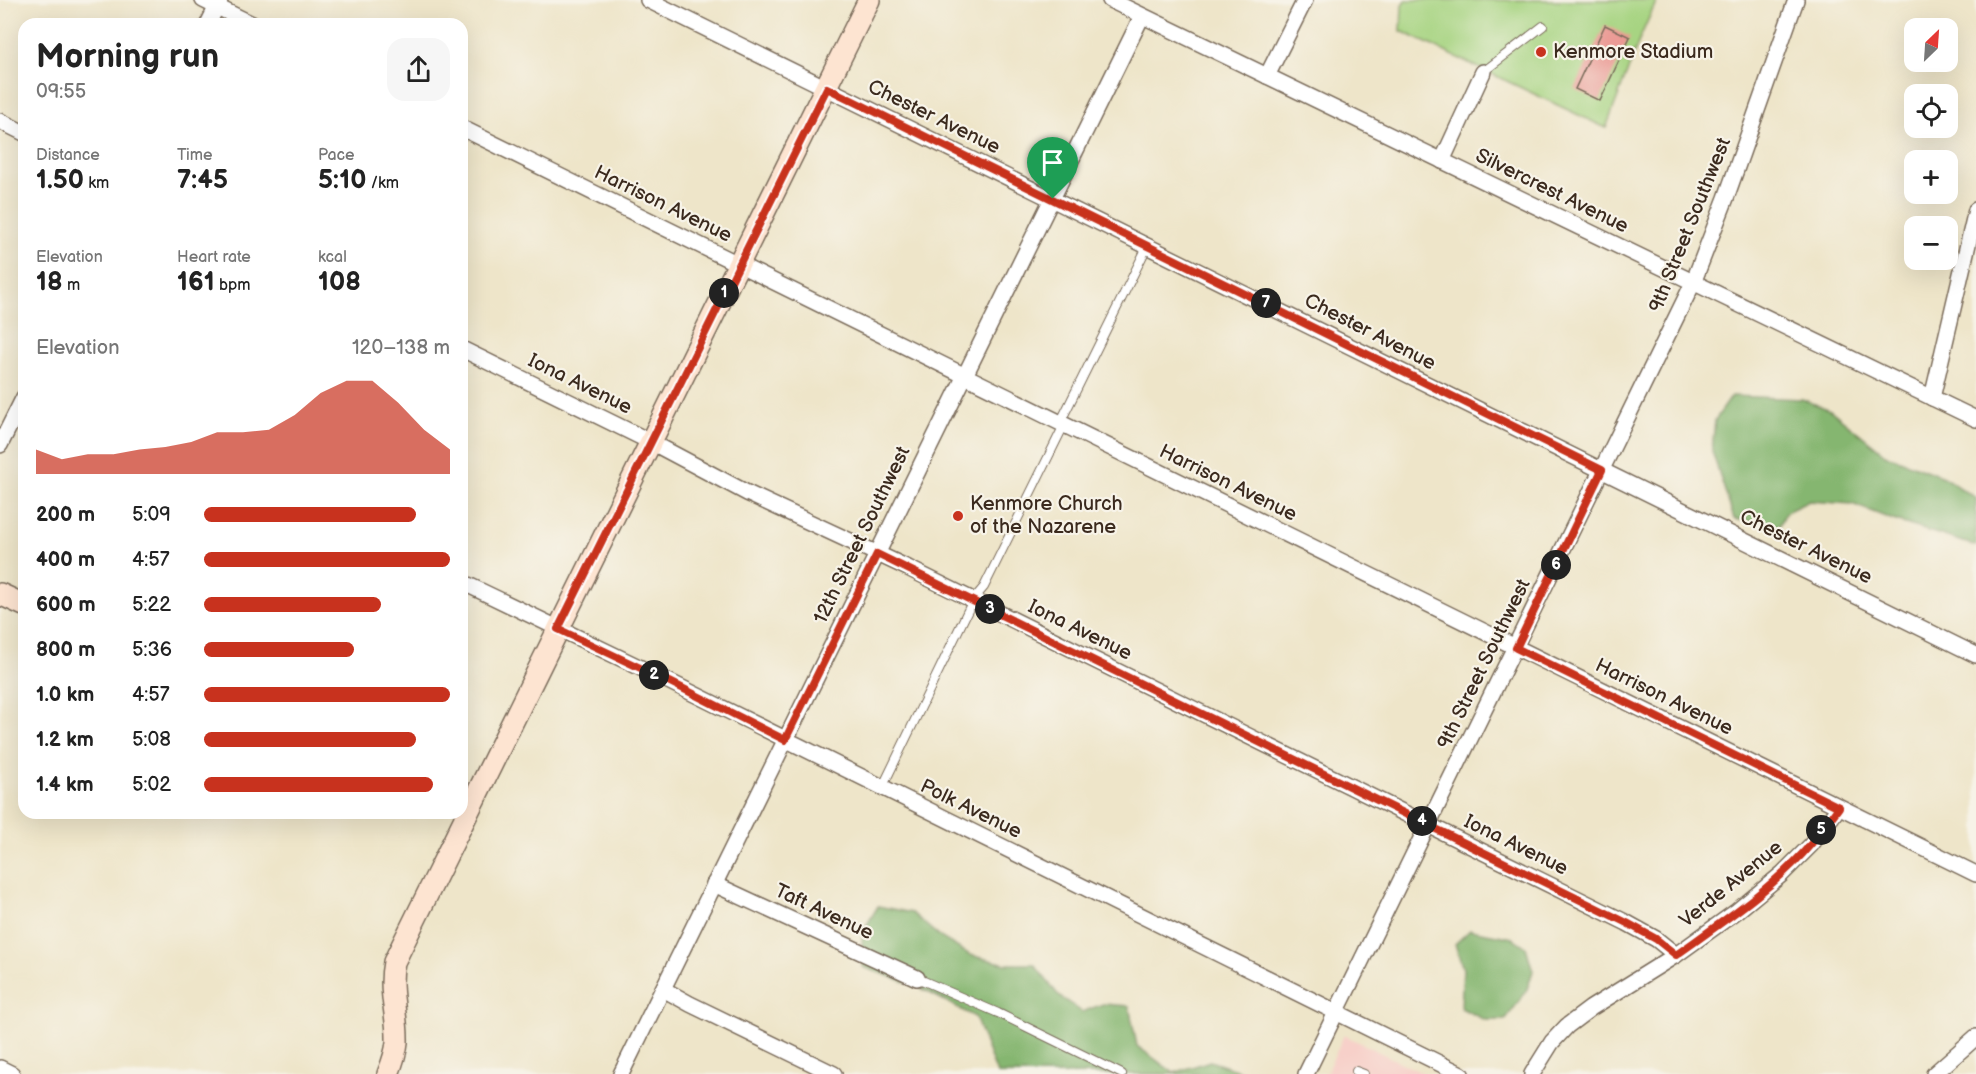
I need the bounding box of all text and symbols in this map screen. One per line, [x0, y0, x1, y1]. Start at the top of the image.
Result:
north arrow [1904, 18, 1958, 72]
map controls [1904, 18, 1958, 270]
text: Morning run [36, 37, 219, 77]
button: share [387, 38, 450, 101]
place label: Kenmore Stadium [1553, 40, 1713, 64]
marker: Kenmore Stadium [1534, 45, 1548, 59]
street label: Chester Avenue [864, 75, 1004, 159]
text: 09:55 [36, 80, 86, 104]
button: locate [1904, 84, 1958, 138]
street label: 9th Street Southwest [1644, 134, 1736, 316]
pin [1027, 137, 1078, 199]
street label: Silvercrest Avenue [1472, 144, 1633, 238]
text: Distance [36, 146, 100, 165]
text: Time [177, 146, 212, 165]
text: Pace [318, 146, 354, 165]
icon: arrive [1036, 146, 1069, 179]
button: + [1904, 150, 1958, 204]
street label: Harrison Avenue [590, 160, 736, 248]
text: 1.50 [36, 165, 84, 196]
text: 7:45 [177, 165, 228, 196]
text: 5:10 [318, 165, 366, 196]
text: km [84, 174, 109, 193]
text: /km [366, 174, 399, 193]
button: − [1904, 216, 1958, 270]
text: Elevation [36, 248, 103, 267]
text: Heart rate [177, 248, 251, 267]
text: kcal [318, 248, 347, 267]
text: 18 [36, 267, 63, 298]
text: 161 [177, 267, 215, 298]
text: 108 [318, 267, 361, 298]
text: m [63, 276, 80, 295]
text: bpm [215, 276, 251, 295]
pin: 1 [709, 278, 739, 308]
text: 1 [721, 283, 727, 302]
pin: 7 [1251, 288, 1281, 318]
street label: Chester Avenue [1300, 289, 1440, 375]
text: 7 [1262, 293, 1270, 312]
text: Elevation [36, 336, 119, 360]
text: 120–138 m [352, 336, 450, 360]
street label: Iona Avenue [524, 349, 636, 420]
street label: Harrison Avenue [1155, 439, 1301, 527]
street label: 12th Street Southwest [809, 442, 915, 628]
place label: Kenmore Church of the Nazarene [970, 492, 1123, 539]
text: 200 m [36, 503, 95, 527]
text: 5:09 [132, 503, 171, 527]
street label: Chester Avenue [1736, 505, 1876, 589]
marker: Kenmore Church of the Nazarene [951, 509, 965, 523]
text: 400 m [36, 548, 95, 572]
text: 4:57 [132, 548, 170, 572]
pin: 6 [1541, 550, 1571, 580]
text: 6 [1551, 555, 1561, 574]
street label: 9th Street Southwest [1432, 575, 1536, 753]
text: 600 m [36, 593, 96, 617]
text: 5:22 [132, 593, 171, 617]
pin: 3 [975, 594, 1005, 624]
street label: Iona Avenue [1024, 595, 1136, 666]
text: 3 [985, 599, 995, 618]
text: 800 m [36, 638, 95, 662]
text: 5:36 [132, 638, 172, 662]
street label: Harrison Avenue [1591, 653, 1737, 741]
pin: 2 [639, 660, 669, 690]
text: 2 [649, 665, 659, 684]
text: 1.0 km [36, 683, 94, 707]
text: 4:57 [132, 683, 170, 707]
text: 1.2 km [36, 728, 94, 752]
text: 5:08 [132, 728, 171, 752]
text: 1.4 km [36, 773, 94, 797]
text: 5:02 [132, 773, 171, 797]
street label: Polk Avenue [916, 774, 1026, 844]
pin: 4 [1407, 806, 1437, 836]
street label: Iona Avenue [1460, 810, 1572, 881]
text: 4 [1417, 811, 1427, 830]
pin: 5 [1806, 815, 1836, 845]
text: 5 [1816, 820, 1826, 839]
street label: Verde Avenue [1675, 835, 1787, 933]
street label: Taft Avenue [771, 879, 877, 945]

